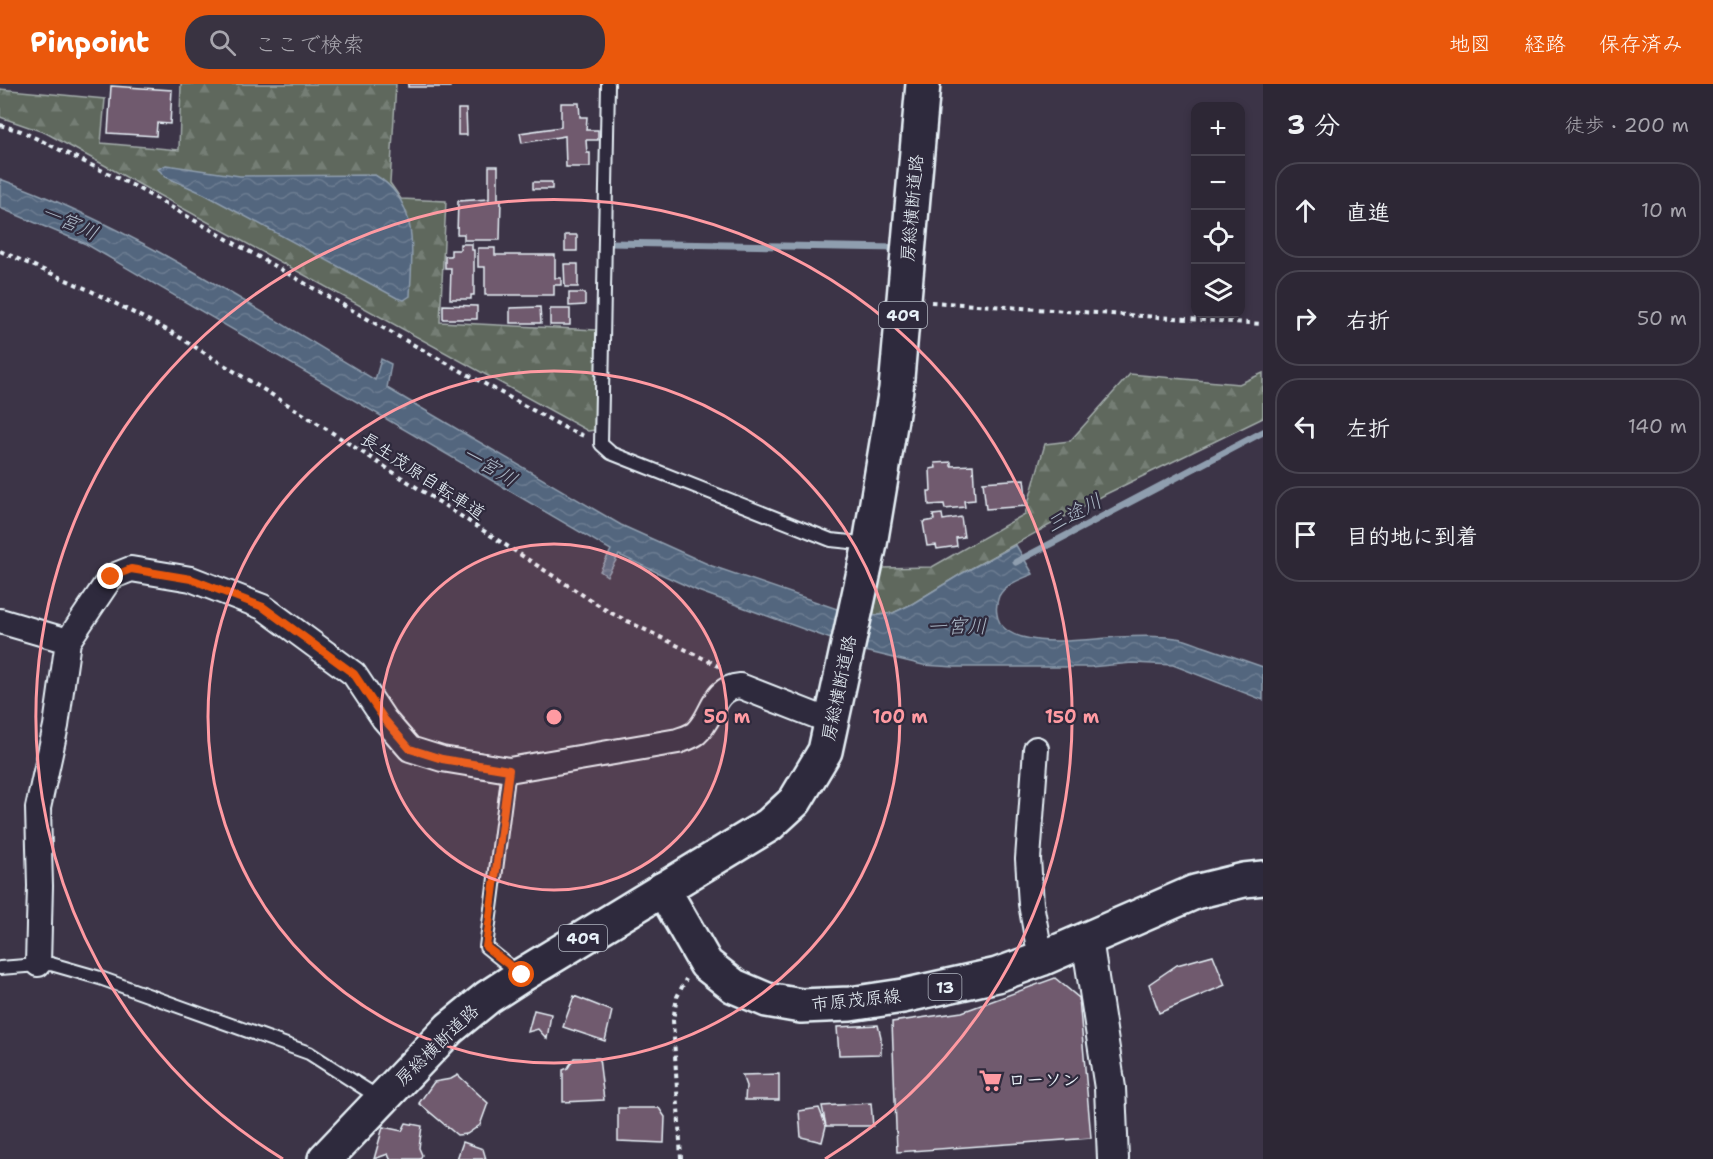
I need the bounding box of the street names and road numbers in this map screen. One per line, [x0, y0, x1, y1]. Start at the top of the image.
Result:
street label: 房総横断道路 [895, 153, 929, 263]
road number: 409 [879, 302, 927, 328]
street label: 長生茂原自転車道 [356, 427, 490, 525]
street label: 房総横断道路 [816, 633, 862, 743]
road number: 409 [559, 925, 607, 951]
road number: 13 [928, 974, 962, 1000]
street label: 市原茂原線 [810, 983, 902, 1017]
street label: 房総横断道路 [390, 999, 484, 1091]

